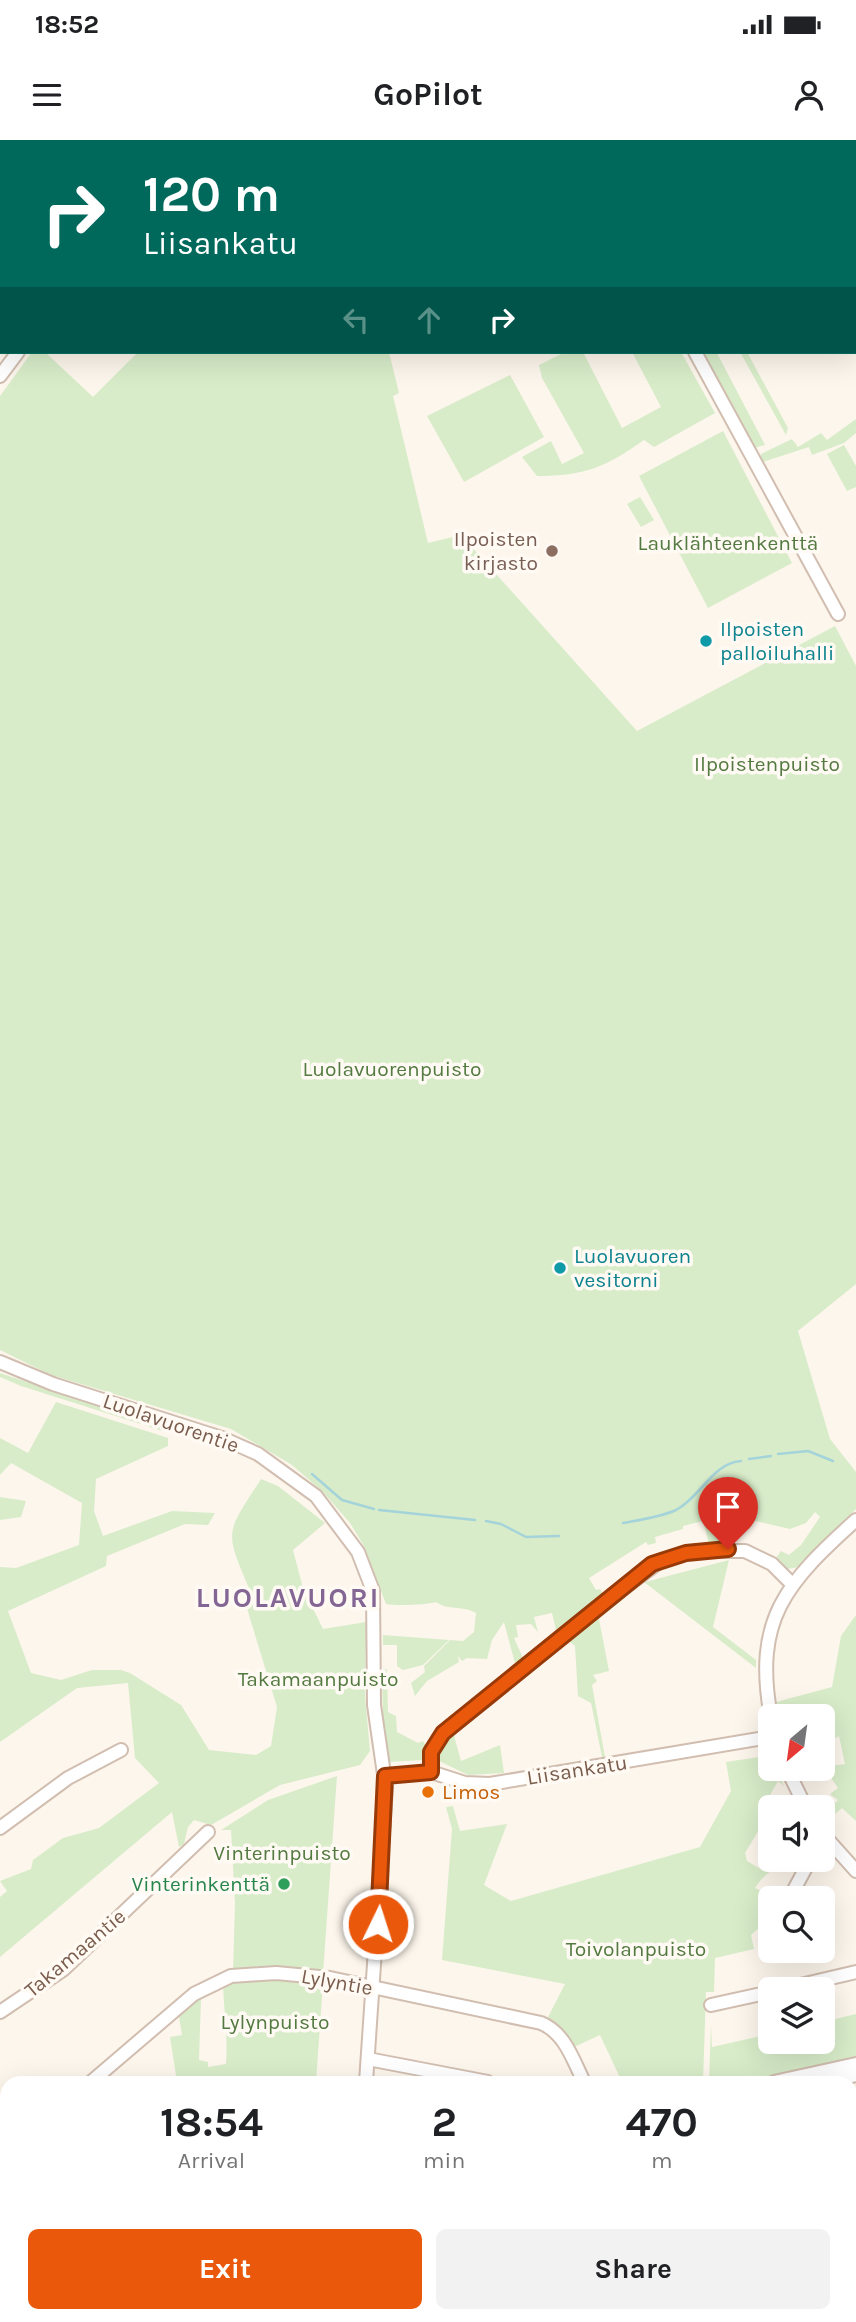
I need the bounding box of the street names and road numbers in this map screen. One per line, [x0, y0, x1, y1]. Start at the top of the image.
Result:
street label: Luolavuorentie [100, 1389, 242, 1457]
street label: Liisankatu [525, 1750, 629, 1790]
street label: Takamaantie [20, 1904, 130, 2002]
street label: Lylyntie [299, 1964, 375, 2000]

